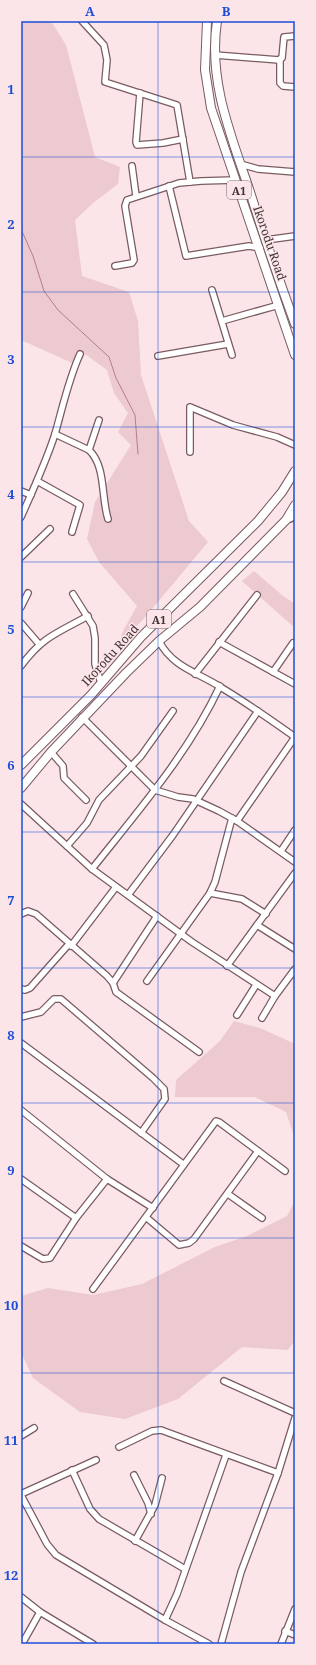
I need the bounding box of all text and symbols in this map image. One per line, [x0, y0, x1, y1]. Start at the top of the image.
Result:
text: A [85, 2, 95, 20]
text: B [222, 2, 231, 20]
text: 1 [7, 80, 15, 98]
road number: A1 [227, 181, 251, 199]
street label: Ikorodu Road [249, 203, 291, 283]
text: 2 [7, 215, 15, 233]
text: 3 [7, 350, 15, 368]
text: 4 [7, 485, 15, 503]
road number: A1 [147, 610, 171, 628]
text: 5 [7, 620, 15, 638]
street label: Ikorodu Road [78, 620, 143, 690]
text: 6 [7, 756, 15, 774]
text: 7 [7, 891, 15, 909]
text: 8 [7, 1026, 15, 1044]
text: 9 [7, 1161, 15, 1179]
text: 10 [4, 1296, 18, 1314]
text: 11 [4, 1431, 18, 1449]
text: 12 [4, 1566, 18, 1584]

